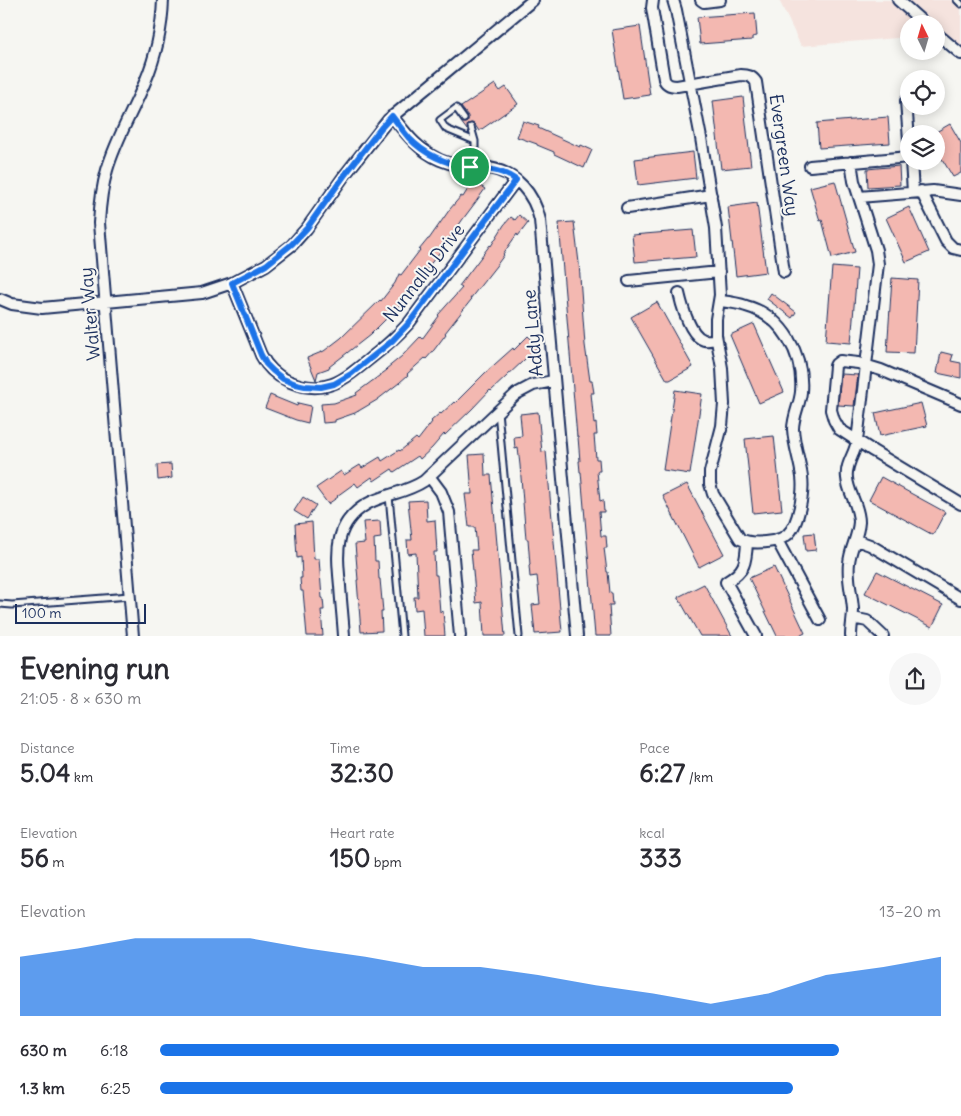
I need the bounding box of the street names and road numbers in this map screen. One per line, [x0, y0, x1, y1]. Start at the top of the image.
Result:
street label: Evergreen Way [765, 92, 804, 217]
street label: Nunnally Drive [378, 219, 469, 327]
street label: Walter Way [74, 266, 105, 362]
street label: Addy Lane [517, 289, 548, 378]

